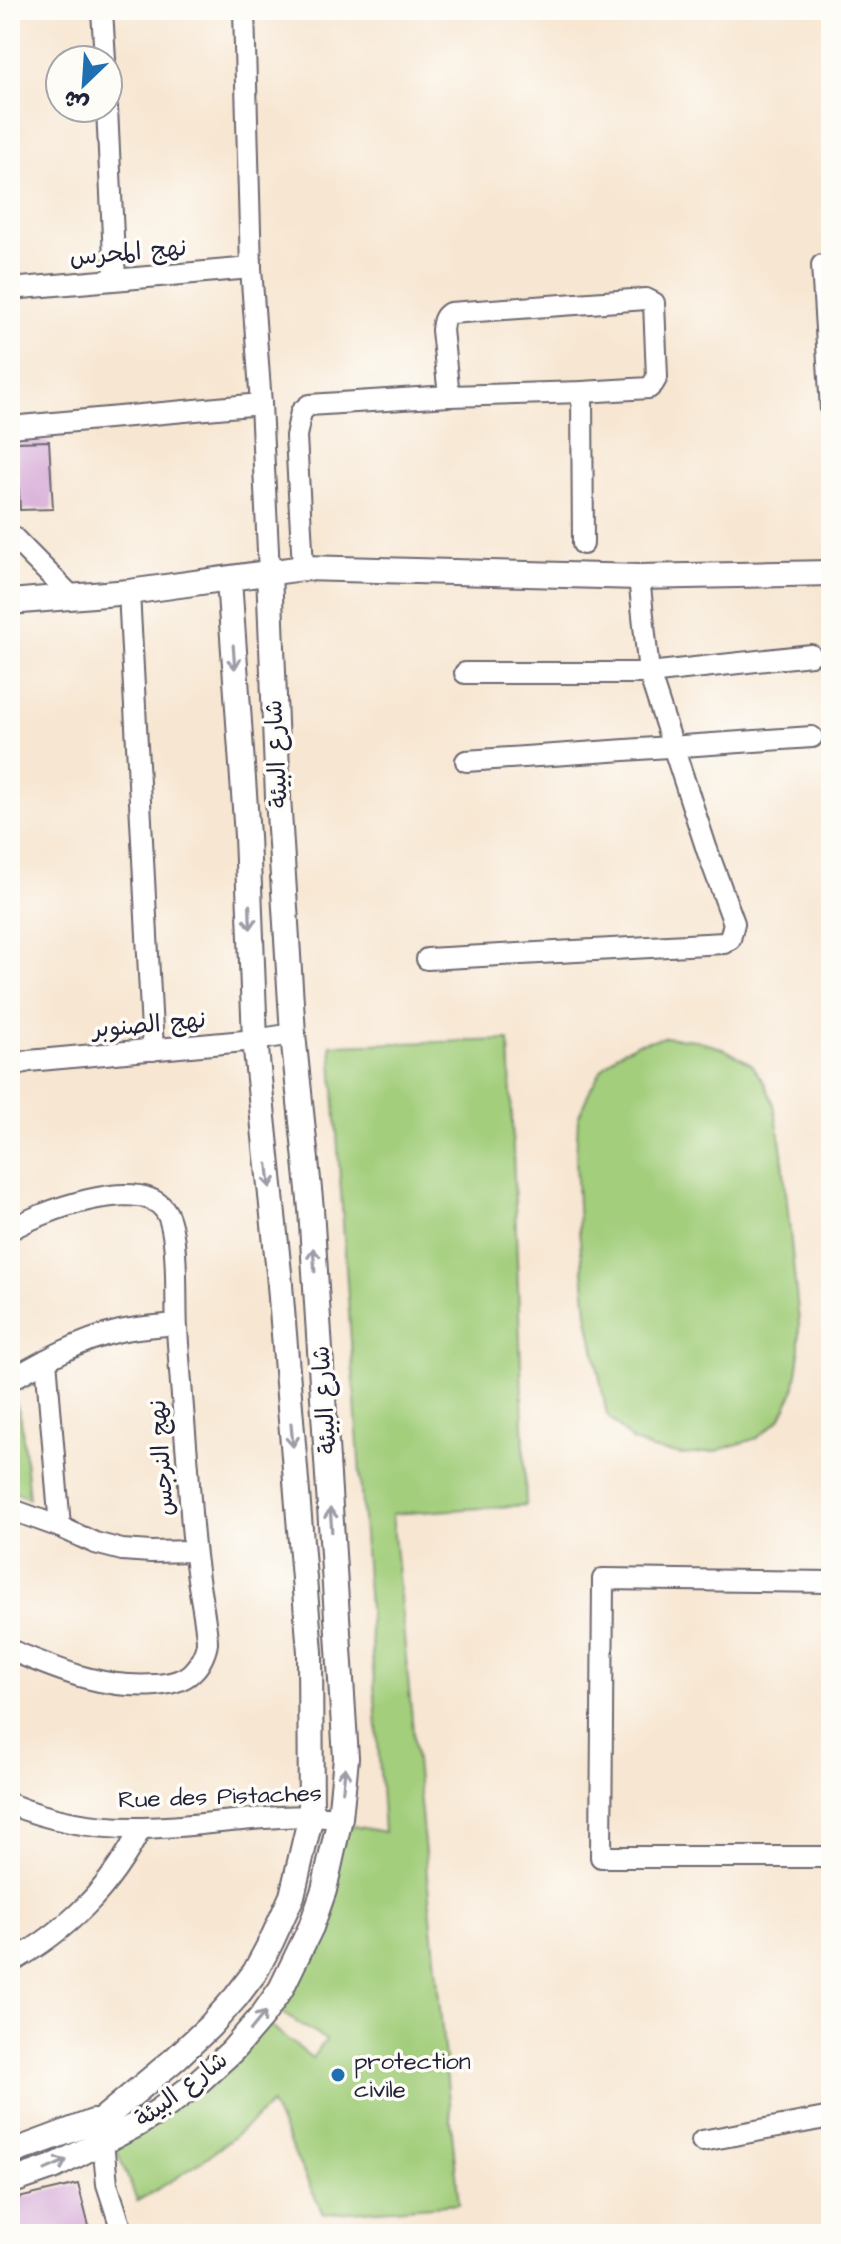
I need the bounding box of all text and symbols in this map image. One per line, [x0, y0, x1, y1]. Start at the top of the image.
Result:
north arrow [44, 44, 124, 124]
text: ش [59, 82, 94, 120]
street label: نهج المحرس [68, 231, 188, 275]
one-way arrow [227, 643, 242, 670]
street label: شارع البيئة [257, 699, 297, 809]
one-way arrow [243, 903, 258, 930]
street label: نهج الصنوبر [89, 1003, 207, 1047]
one-way arrow [261, 1162, 276, 1189]
one-way arrow [307, 1247, 322, 1274]
street label: شارع البيئة [304, 1345, 346, 1455]
street label: نهج النرجس [141, 1399, 183, 1517]
one-way arrow [285, 1421, 300, 1448]
one-way arrow [323, 1507, 338, 1534]
one-way arrow [336, 1766, 351, 1793]
street label: Rue des Pistaches [118, 1776, 322, 1818]
one-way arrow [249, 2011, 267, 2031]
street label: شارع البيئة [128, 2044, 235, 2136]
place label: protection civile [354, 2045, 471, 2107]
marker: protection civile [329, 2066, 347, 2084]
one-way arrow [43, 2156, 68, 2171]

